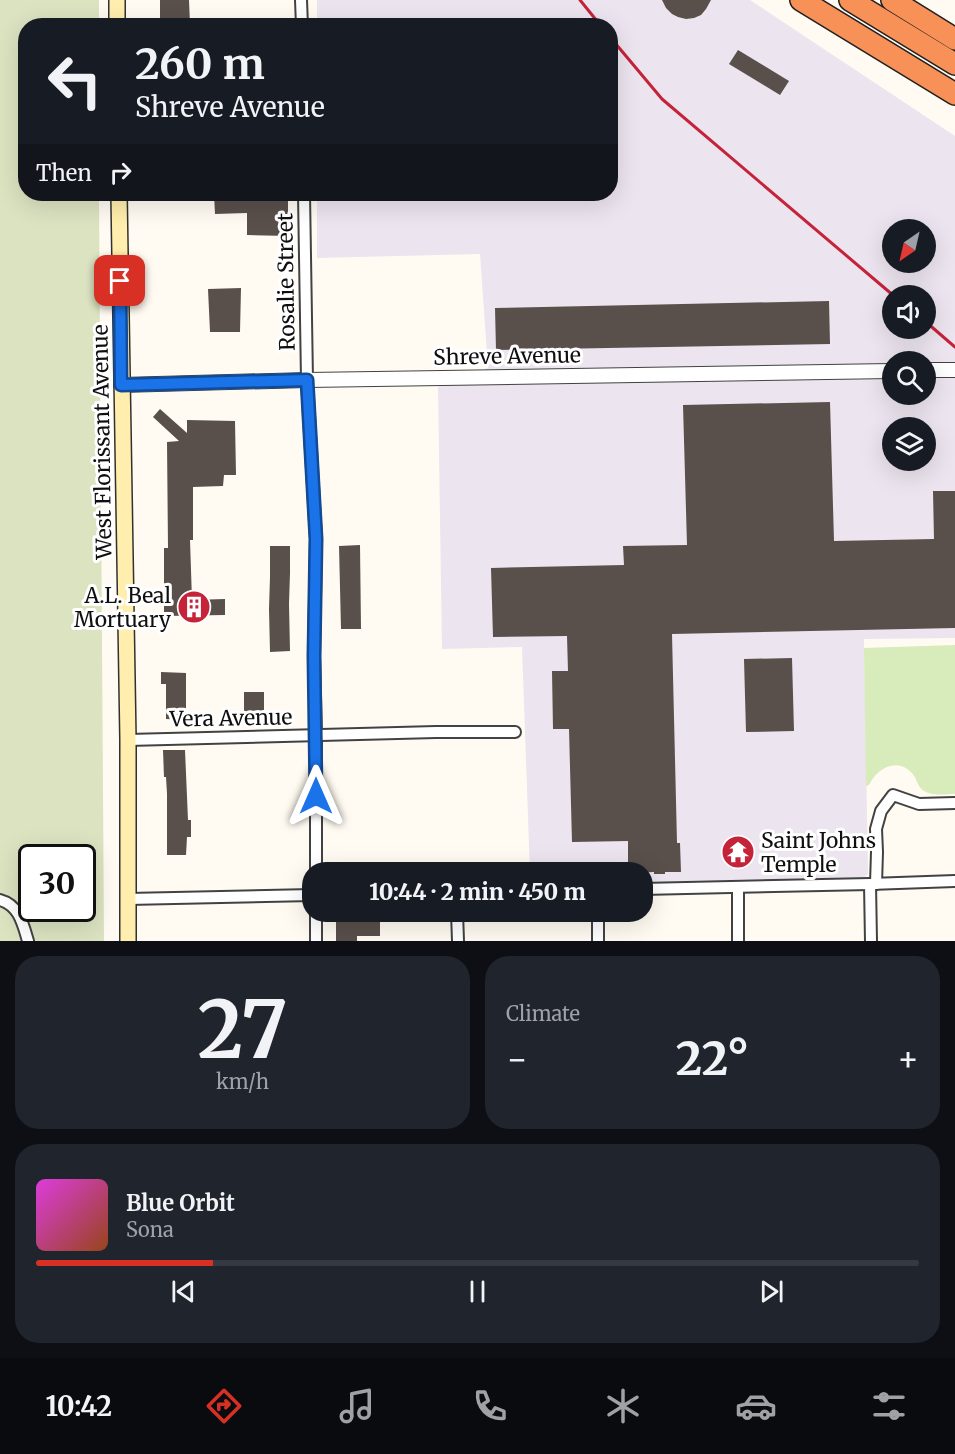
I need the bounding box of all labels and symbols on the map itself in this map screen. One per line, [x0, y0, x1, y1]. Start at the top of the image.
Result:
street label: Rosalie Street [271, 213, 301, 351]
north arrow [882, 219, 936, 273]
pin [94, 255, 145, 306]
street label: West Florissant Avenue [86, 324, 118, 561]
street label: Shreve Avenue [433, 341, 581, 371]
place label: A.L. Beal Mortuary [74, 582, 172, 633]
building icon: A.L. Beal Mortuary [176, 589, 212, 625]
street label: Vera Avenue [168, 703, 293, 733]
position arrow [284, 764, 348, 828]
place label: Saint Johns Temple [761, 827, 876, 878]
temple icon: Saint Johns Temple [720, 834, 756, 870]
speed limit sign: 30 [18, 844, 96, 922]

